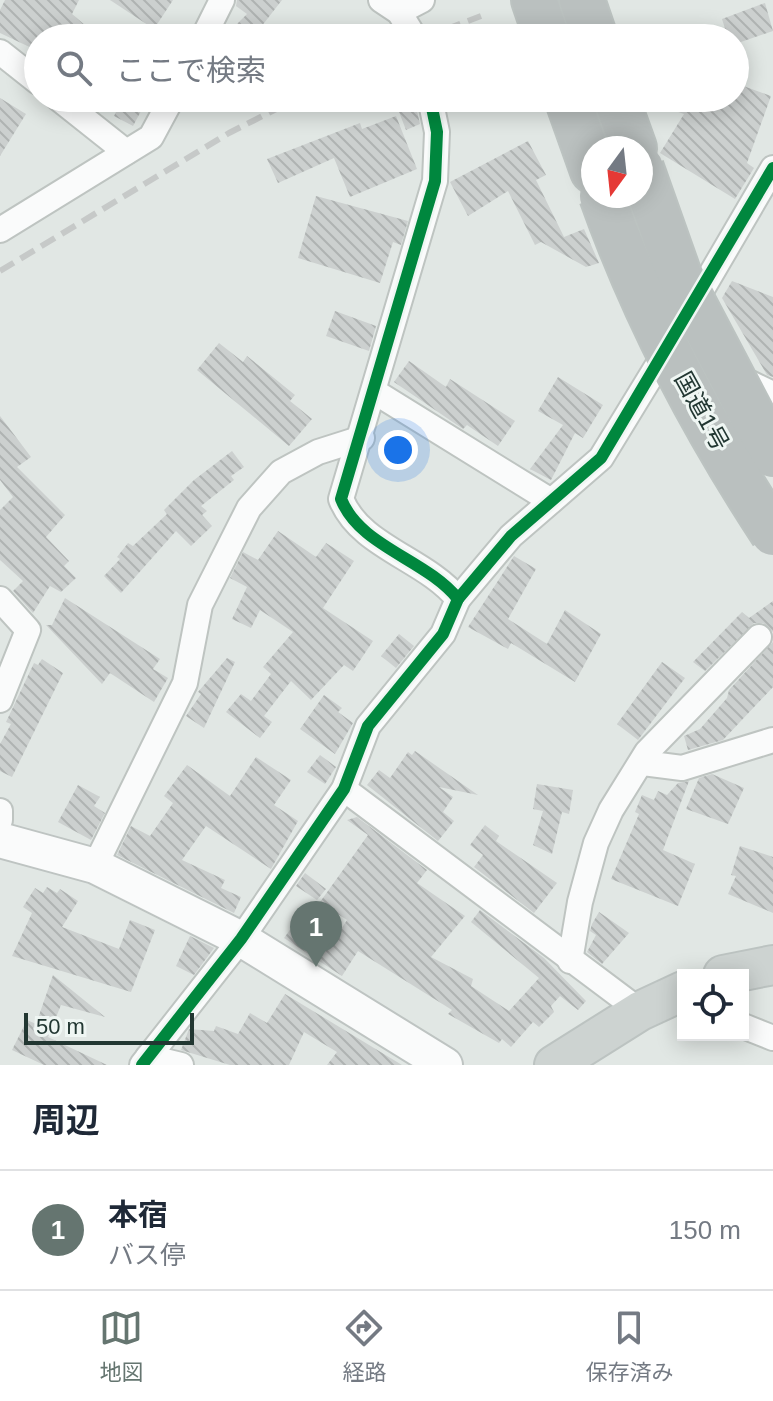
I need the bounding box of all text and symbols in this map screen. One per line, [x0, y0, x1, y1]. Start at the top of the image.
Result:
search box [24, 24, 749, 112]
icon: search [52, 46, 96, 90]
text: ここで検索 [116, 54, 266, 87]
north arrow [581, 136, 653, 208]
street label: 国道1号 [670, 367, 734, 455]
your location [378, 430, 418, 470]
pin: 1 [290, 901, 342, 967]
map controls [677, 969, 749, 1041]
button: locate [677, 969, 749, 1041]
scale bar [24, 1009, 194, 1045]
text: 50 m [36, 1014, 85, 1039]
text: 周辺 [32, 1101, 100, 1139]
text: 本宿 [108, 1198, 168, 1231]
text: 1 [51, 1215, 65, 1245]
text: 150 m [669, 1215, 741, 1245]
text: バス停 [108, 1240, 186, 1270]
tab: 地図 [99, 1306, 144, 1386]
tab: 経路 [342, 1306, 387, 1386]
tab: 保存済み [585, 1306, 674, 1386]

